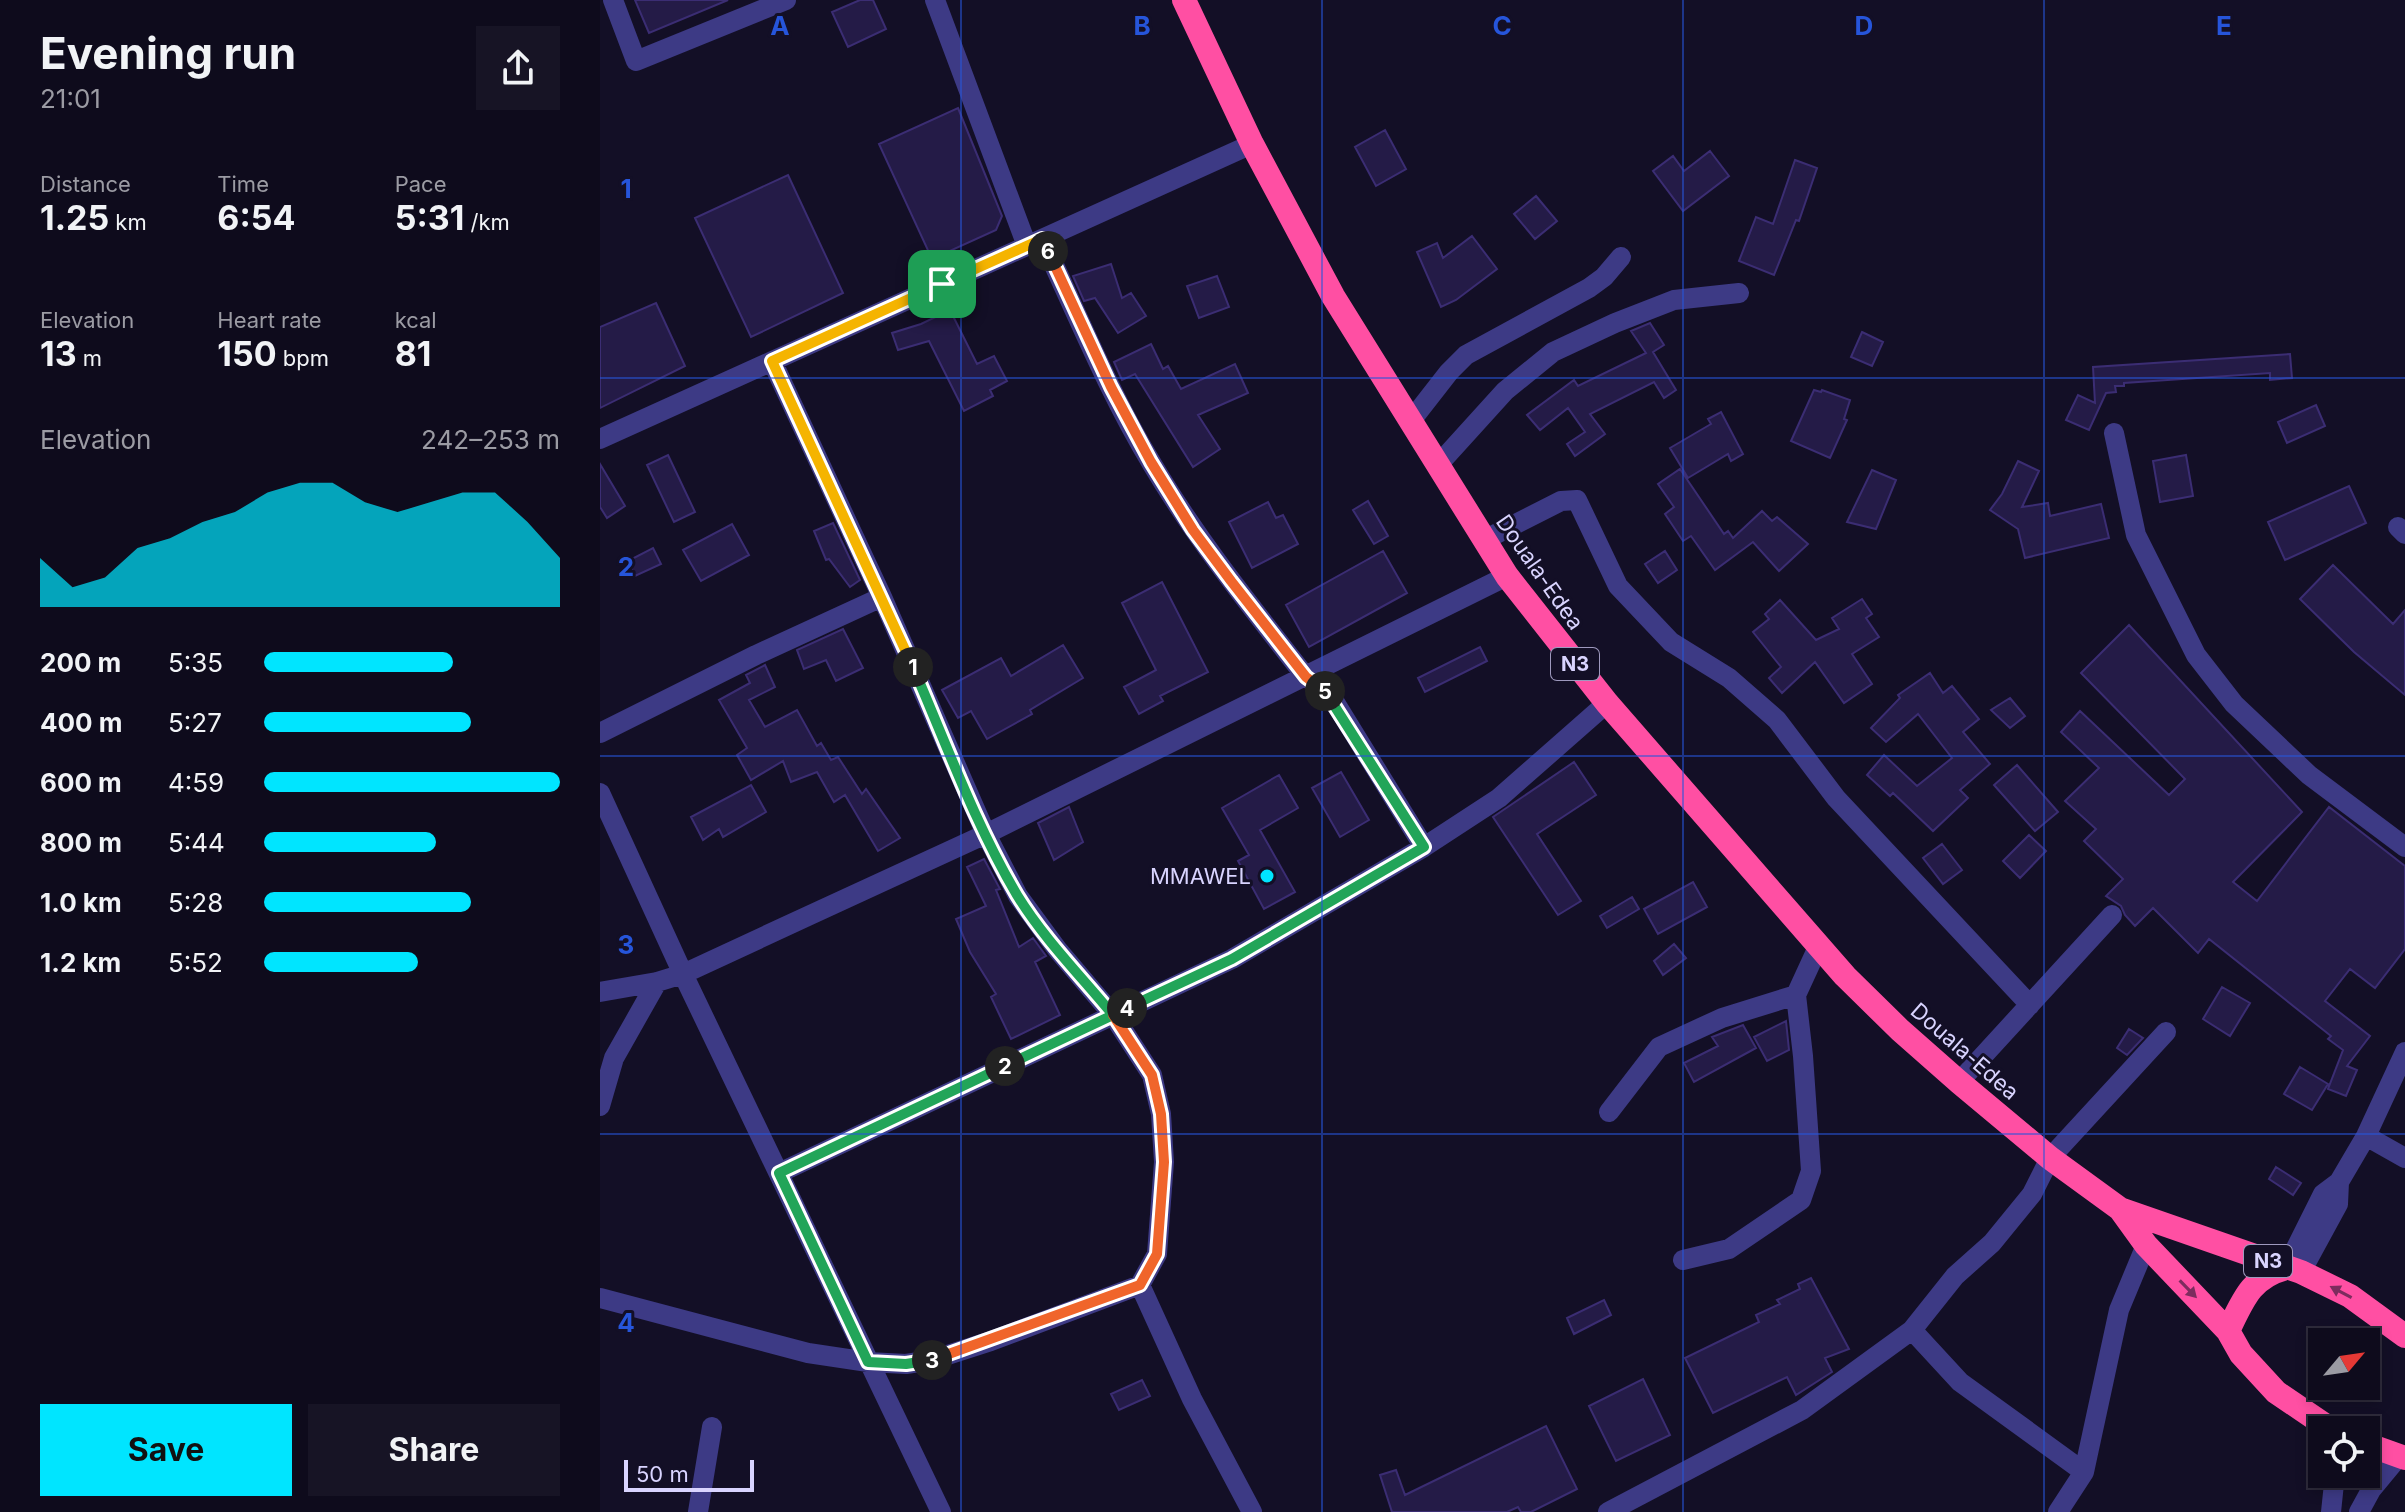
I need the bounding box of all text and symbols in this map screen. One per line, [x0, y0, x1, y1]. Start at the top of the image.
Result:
text: A [770, 10, 790, 41]
text: B [1133, 10, 1151, 41]
text: C [1492, 10, 1512, 41]
text: D [1855, 10, 1873, 41]
text: E [2216, 10, 2232, 41]
text: Evening run [40, 26, 296, 80]
button: share [476, 26, 560, 110]
text: 21:01 [40, 83, 101, 114]
text: Distance [40, 171, 131, 197]
text: Time [217, 171, 269, 197]
text: Pace [395, 171, 446, 197]
text: 1 [620, 173, 632, 204]
text: 1.25 [40, 197, 109, 238]
text: 6:54 [217, 197, 296, 238]
text: 5:31 [395, 197, 464, 238]
text: km [109, 209, 147, 235]
text: /km [464, 209, 510, 235]
pin: 6 [1028, 231, 1068, 271]
text: 6 [1041, 238, 1055, 264]
pin [908, 250, 976, 318]
icon: arrive [920, 262, 964, 306]
text: Elevation [40, 307, 134, 333]
text: Heart rate [217, 307, 322, 333]
text: kcal [395, 307, 437, 333]
text: 13 [40, 333, 77, 374]
text: 150 [217, 333, 277, 374]
text: 81 [395, 333, 431, 374]
text: m [77, 345, 102, 371]
text: bpm [277, 345, 329, 371]
text: Elevation [40, 424, 151, 455]
text: 242–253 m [421, 424, 560, 455]
street label: Douala-Edea [1491, 510, 1589, 634]
text: 2 [618, 551, 634, 582]
text: 200 m [40, 647, 121, 678]
text: 5:35 [168, 647, 223, 678]
pin: 1 [893, 647, 933, 687]
road number: N3 [1551, 648, 1599, 680]
text: 1 [908, 654, 918, 680]
pin: 5 [1305, 671, 1345, 711]
text: 5 [1318, 678, 1332, 704]
text: 400 m [40, 707, 123, 738]
text: 5:27 [168, 707, 222, 738]
text: 600 m [40, 767, 122, 798]
text: 4:59 [168, 767, 224, 798]
text: 800 m [40, 827, 122, 858]
text: 5:44 [168, 827, 225, 858]
place label: MMAWEL [1150, 863, 1251, 889]
marker: MMAWEL [1258, 867, 1276, 885]
text: 1.0 km [40, 887, 122, 918]
text: 5:28 [168, 887, 223, 918]
text: 3 [618, 929, 634, 960]
text: 1.2 km [40, 947, 121, 978]
text: 5:52 [168, 947, 223, 978]
pin: 4 [1107, 988, 1147, 1028]
text: 4 [1120, 995, 1134, 1021]
street label: Douala-Edea [1906, 997, 2024, 1105]
pin: 2 [985, 1046, 1025, 1086]
text: 2 [998, 1053, 1012, 1079]
road number: N3 [2244, 1245, 2292, 1277]
one-way arrow [2179, 1279, 2197, 1298]
one-way arrow [2329, 1285, 2352, 1298]
text: 4 [617, 1307, 635, 1338]
north arrow [2308, 1328, 2380, 1400]
map controls [2308, 1328, 2380, 1488]
pin: 3 [912, 1340, 952, 1380]
text: 3 [925, 1347, 939, 1373]
button: Save [40, 1404, 292, 1496]
button: Share [308, 1404, 560, 1496]
button: locate [2308, 1416, 2380, 1488]
scale bar [624, 1456, 754, 1492]
text: 50 m [636, 1461, 689, 1487]

